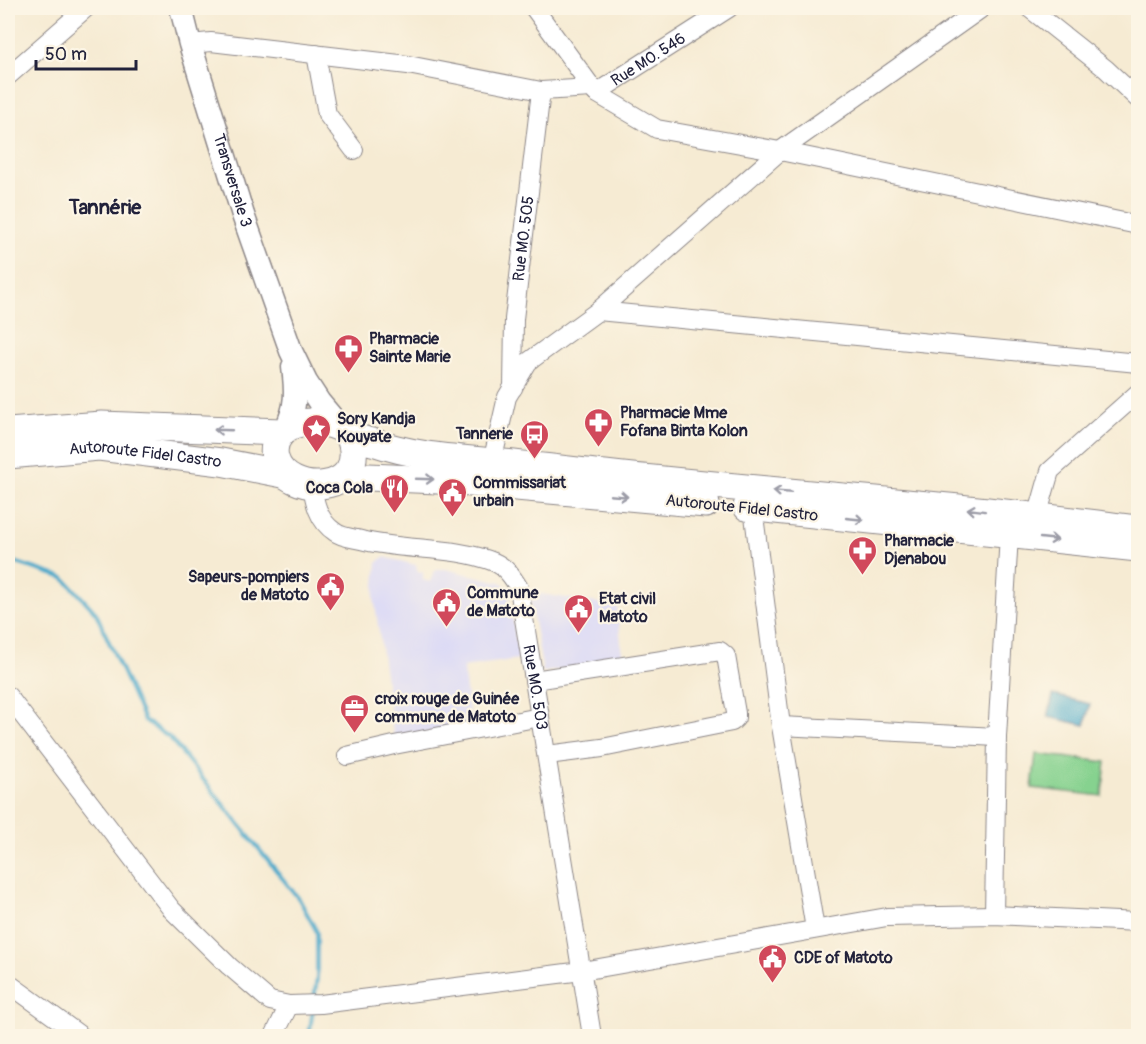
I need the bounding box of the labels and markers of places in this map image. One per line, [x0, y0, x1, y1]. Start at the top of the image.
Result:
place label: Pharmacie Sainte Marie [369, 329, 452, 367]
pharmacy icon: Pharmacie Sainte Marie [332, 332, 364, 374]
place label: Pharmacie Mme Fofana Binta Kolon [620, 403, 748, 441]
pharmacy icon: Pharmacie Mme Fofana Binta Kolon [583, 406, 615, 448]
place label: Sory Kandja Kouyate [337, 409, 416, 447]
place icon: Sory Kandja Kouyate [300, 412, 332, 454]
bus stop icon: Tannerie [518, 418, 550, 460]
place label: Tannerie [455, 424, 514, 444]
restaurant icon: Coca Cola [378, 472, 410, 514]
place label: Commissariat urbain [473, 473, 567, 511]
public building icon: Commissariat urbain [436, 476, 468, 518]
place label: Coca Cola [306, 478, 374, 498]
place label: Pharmacie Djenabou [884, 531, 955, 569]
pharmacy icon: Pharmacie Djenabou [847, 534, 879, 576]
place label: Sapeurs-pompiers de Matoto [188, 567, 310, 605]
public building icon: Sapeurs-pompiers de Matoto [314, 570, 346, 612]
place label: Commune de Matoto [467, 583, 540, 621]
public building icon: Commune de Matoto [430, 586, 462, 628]
place label: Etat civil Matoto [599, 589, 656, 627]
public building icon: Etat civil Matoto [562, 592, 594, 634]
place label: croix rouge de Guinée commune de Matoto [374, 689, 520, 727]
office icon: croix rouge de Guinée commune de Matoto [338, 692, 370, 734]
public building icon: CDE of Matoto [757, 942, 789, 984]
place label: CDE of Matoto [794, 948, 893, 968]

